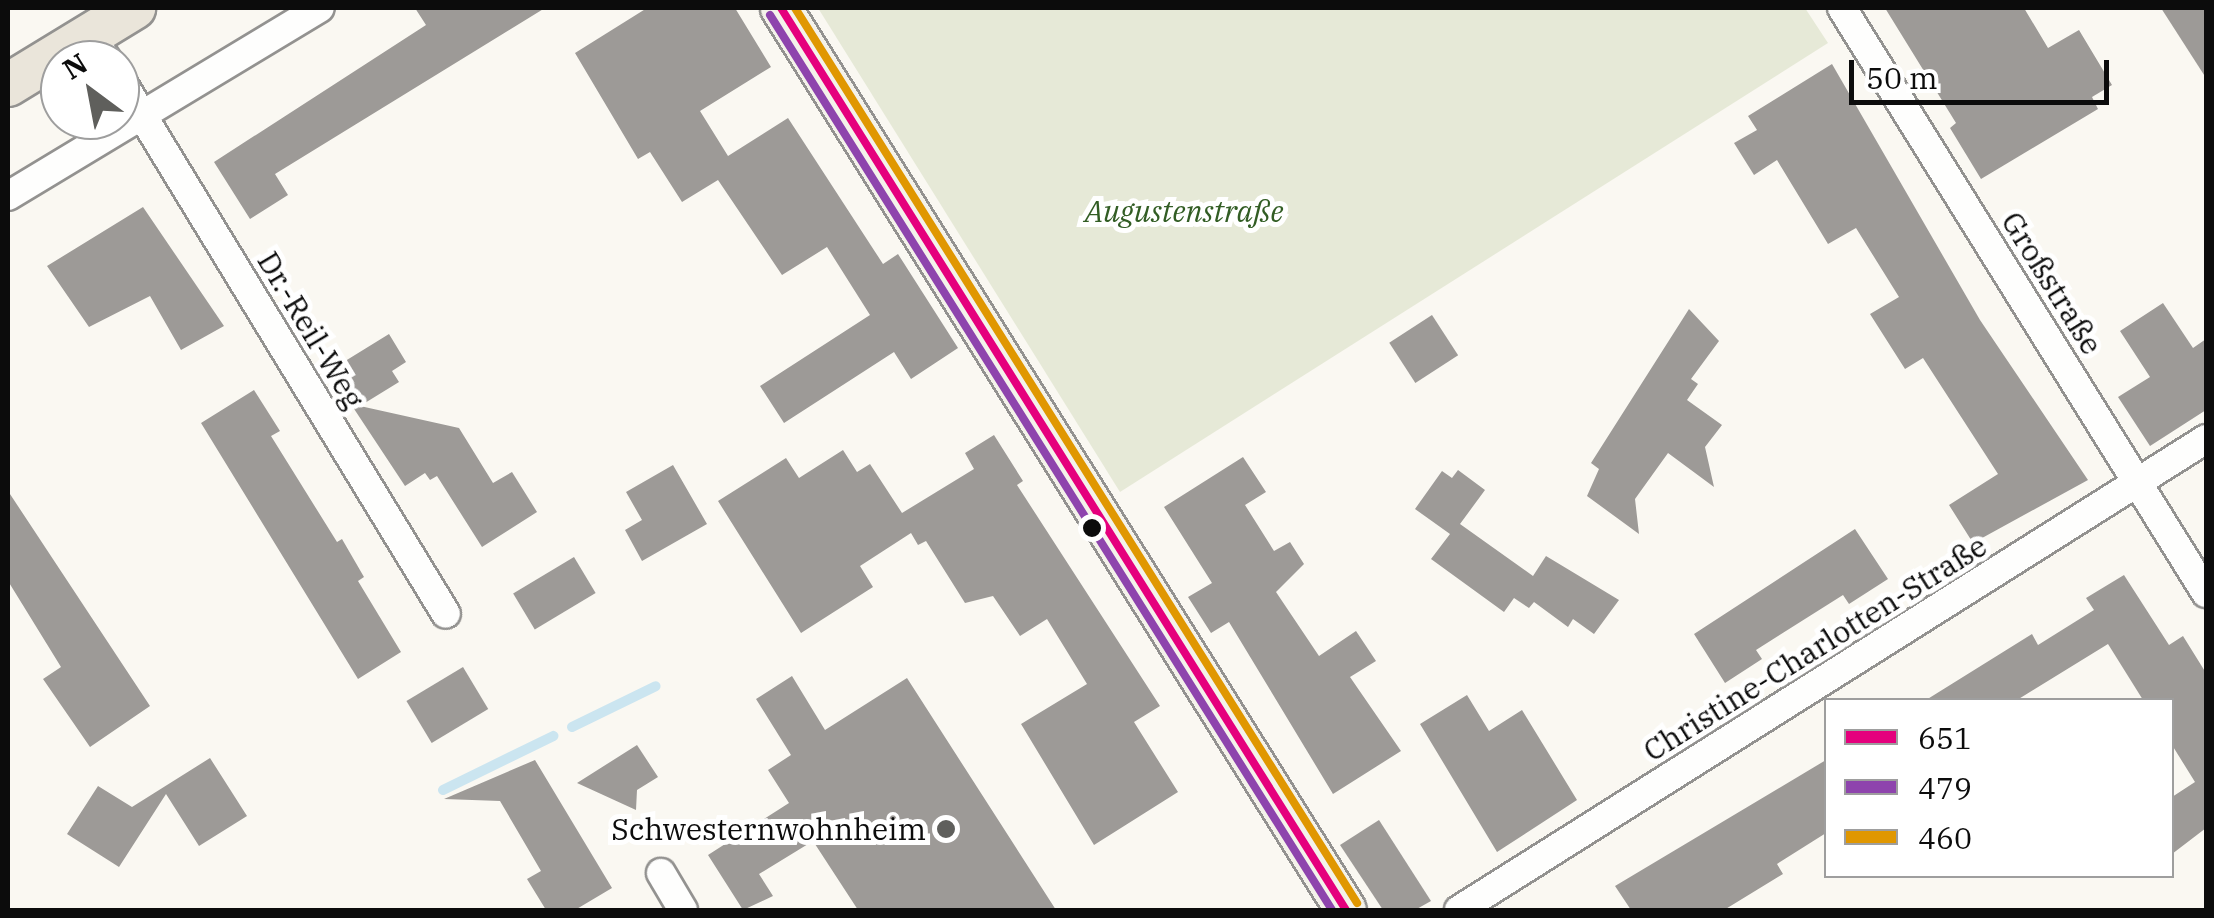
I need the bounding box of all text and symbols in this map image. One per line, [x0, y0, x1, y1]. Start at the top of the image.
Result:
north arrow [40, 40, 140, 140]
scale bar [1854, 40, 2114, 102]
text: N [56, 44, 94, 87]
text: 50 m [1866, 58, 1938, 97]
park label: Augustenstraße [1085, 193, 1283, 229]
street label: Großstraße [1994, 205, 2110, 361]
street label: Dr.-Reil-Weg [250, 245, 372, 415]
unlabelled marker [1082, 518, 1102, 538]
street label: Christine-Charlotten-Straße [1637, 527, 1993, 769]
legend [1824, 698, 2174, 878]
text: 651 [1918, 718, 1972, 757]
text: 479 [1918, 768, 1972, 807]
place label: Schwesternwohnheim [611, 811, 926, 847]
marker: Schwesternwohnheim [935, 818, 957, 840]
text: 460 [1918, 818, 1972, 857]

